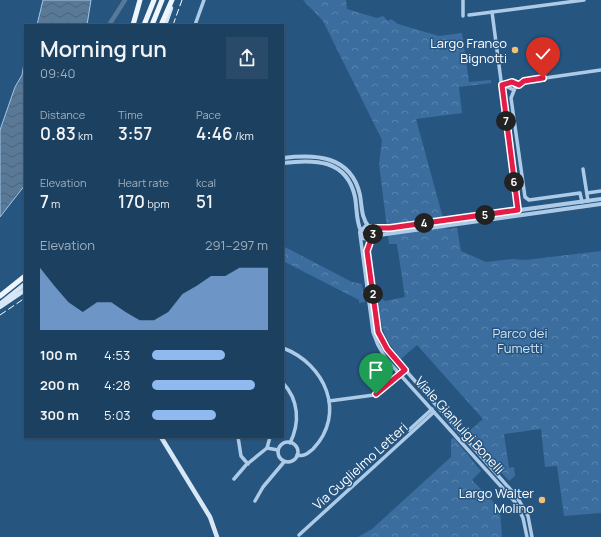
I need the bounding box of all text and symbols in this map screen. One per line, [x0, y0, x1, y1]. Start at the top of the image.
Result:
text: Morning run [40, 34, 167, 64]
place label: Largo Franco Bignotti [430, 34, 507, 67]
button: share [226, 37, 268, 79]
pin [526, 37, 560, 78]
icon: check [532, 43, 554, 65]
marker: Largo Franco Bignotti [510, 45, 520, 55]
text: 09:40 [40, 64, 75, 82]
text: Distance [40, 107, 85, 122]
text: Time [118, 107, 143, 122]
text: Pace [196, 107, 221, 122]
pin: 7 [496, 111, 516, 131]
text: 7 [503, 113, 509, 128]
text: 0.83 [40, 122, 76, 145]
text: 3:57 [118, 122, 152, 145]
text: 4:46 [196, 122, 233, 145]
text: km [76, 128, 93, 143]
text: /km [233, 128, 254, 143]
pin: 6 [504, 172, 524, 192]
text: 6 [511, 174, 517, 189]
text: Elevation [40, 175, 86, 190]
text: Heart rate [118, 175, 169, 190]
text: kcal [196, 175, 216, 190]
text: 7 [40, 190, 49, 213]
text: 170 [118, 190, 145, 213]
text: 51 [196, 190, 213, 213]
text: m [49, 196, 60, 211]
text: bpm [145, 196, 170, 211]
pin: 5 [475, 205, 495, 225]
text: 5 [482, 207, 488, 222]
pin: 4 [414, 213, 434, 233]
text: 4 [421, 215, 427, 230]
pin: 3 [363, 224, 383, 244]
text: 3 [370, 226, 376, 241]
text: Elevation [40, 236, 95, 254]
text: 291–297 m [205, 236, 268, 254]
pin: 2 [363, 284, 383, 304]
text: 2 [370, 286, 376, 301]
park label: Parco dei Fumetti [493, 324, 547, 357]
text: 100 m [40, 346, 77, 364]
text: 4:53 [104, 346, 130, 364]
pin [359, 353, 393, 394]
icon: arrive [365, 359, 387, 381]
street label: Viale Gianluigi Bonelli [411, 372, 509, 478]
text: 200 m [40, 376, 79, 394]
text: 4:28 [104, 376, 131, 394]
text: 300 m [40, 406, 79, 424]
text: 5:03 [104, 406, 131, 424]
street label: Via Guglielmo Letteri [309, 418, 411, 514]
place label: Largo Walter Molino [459, 484, 534, 517]
marker: Largo Walter Molino [537, 495, 547, 505]

